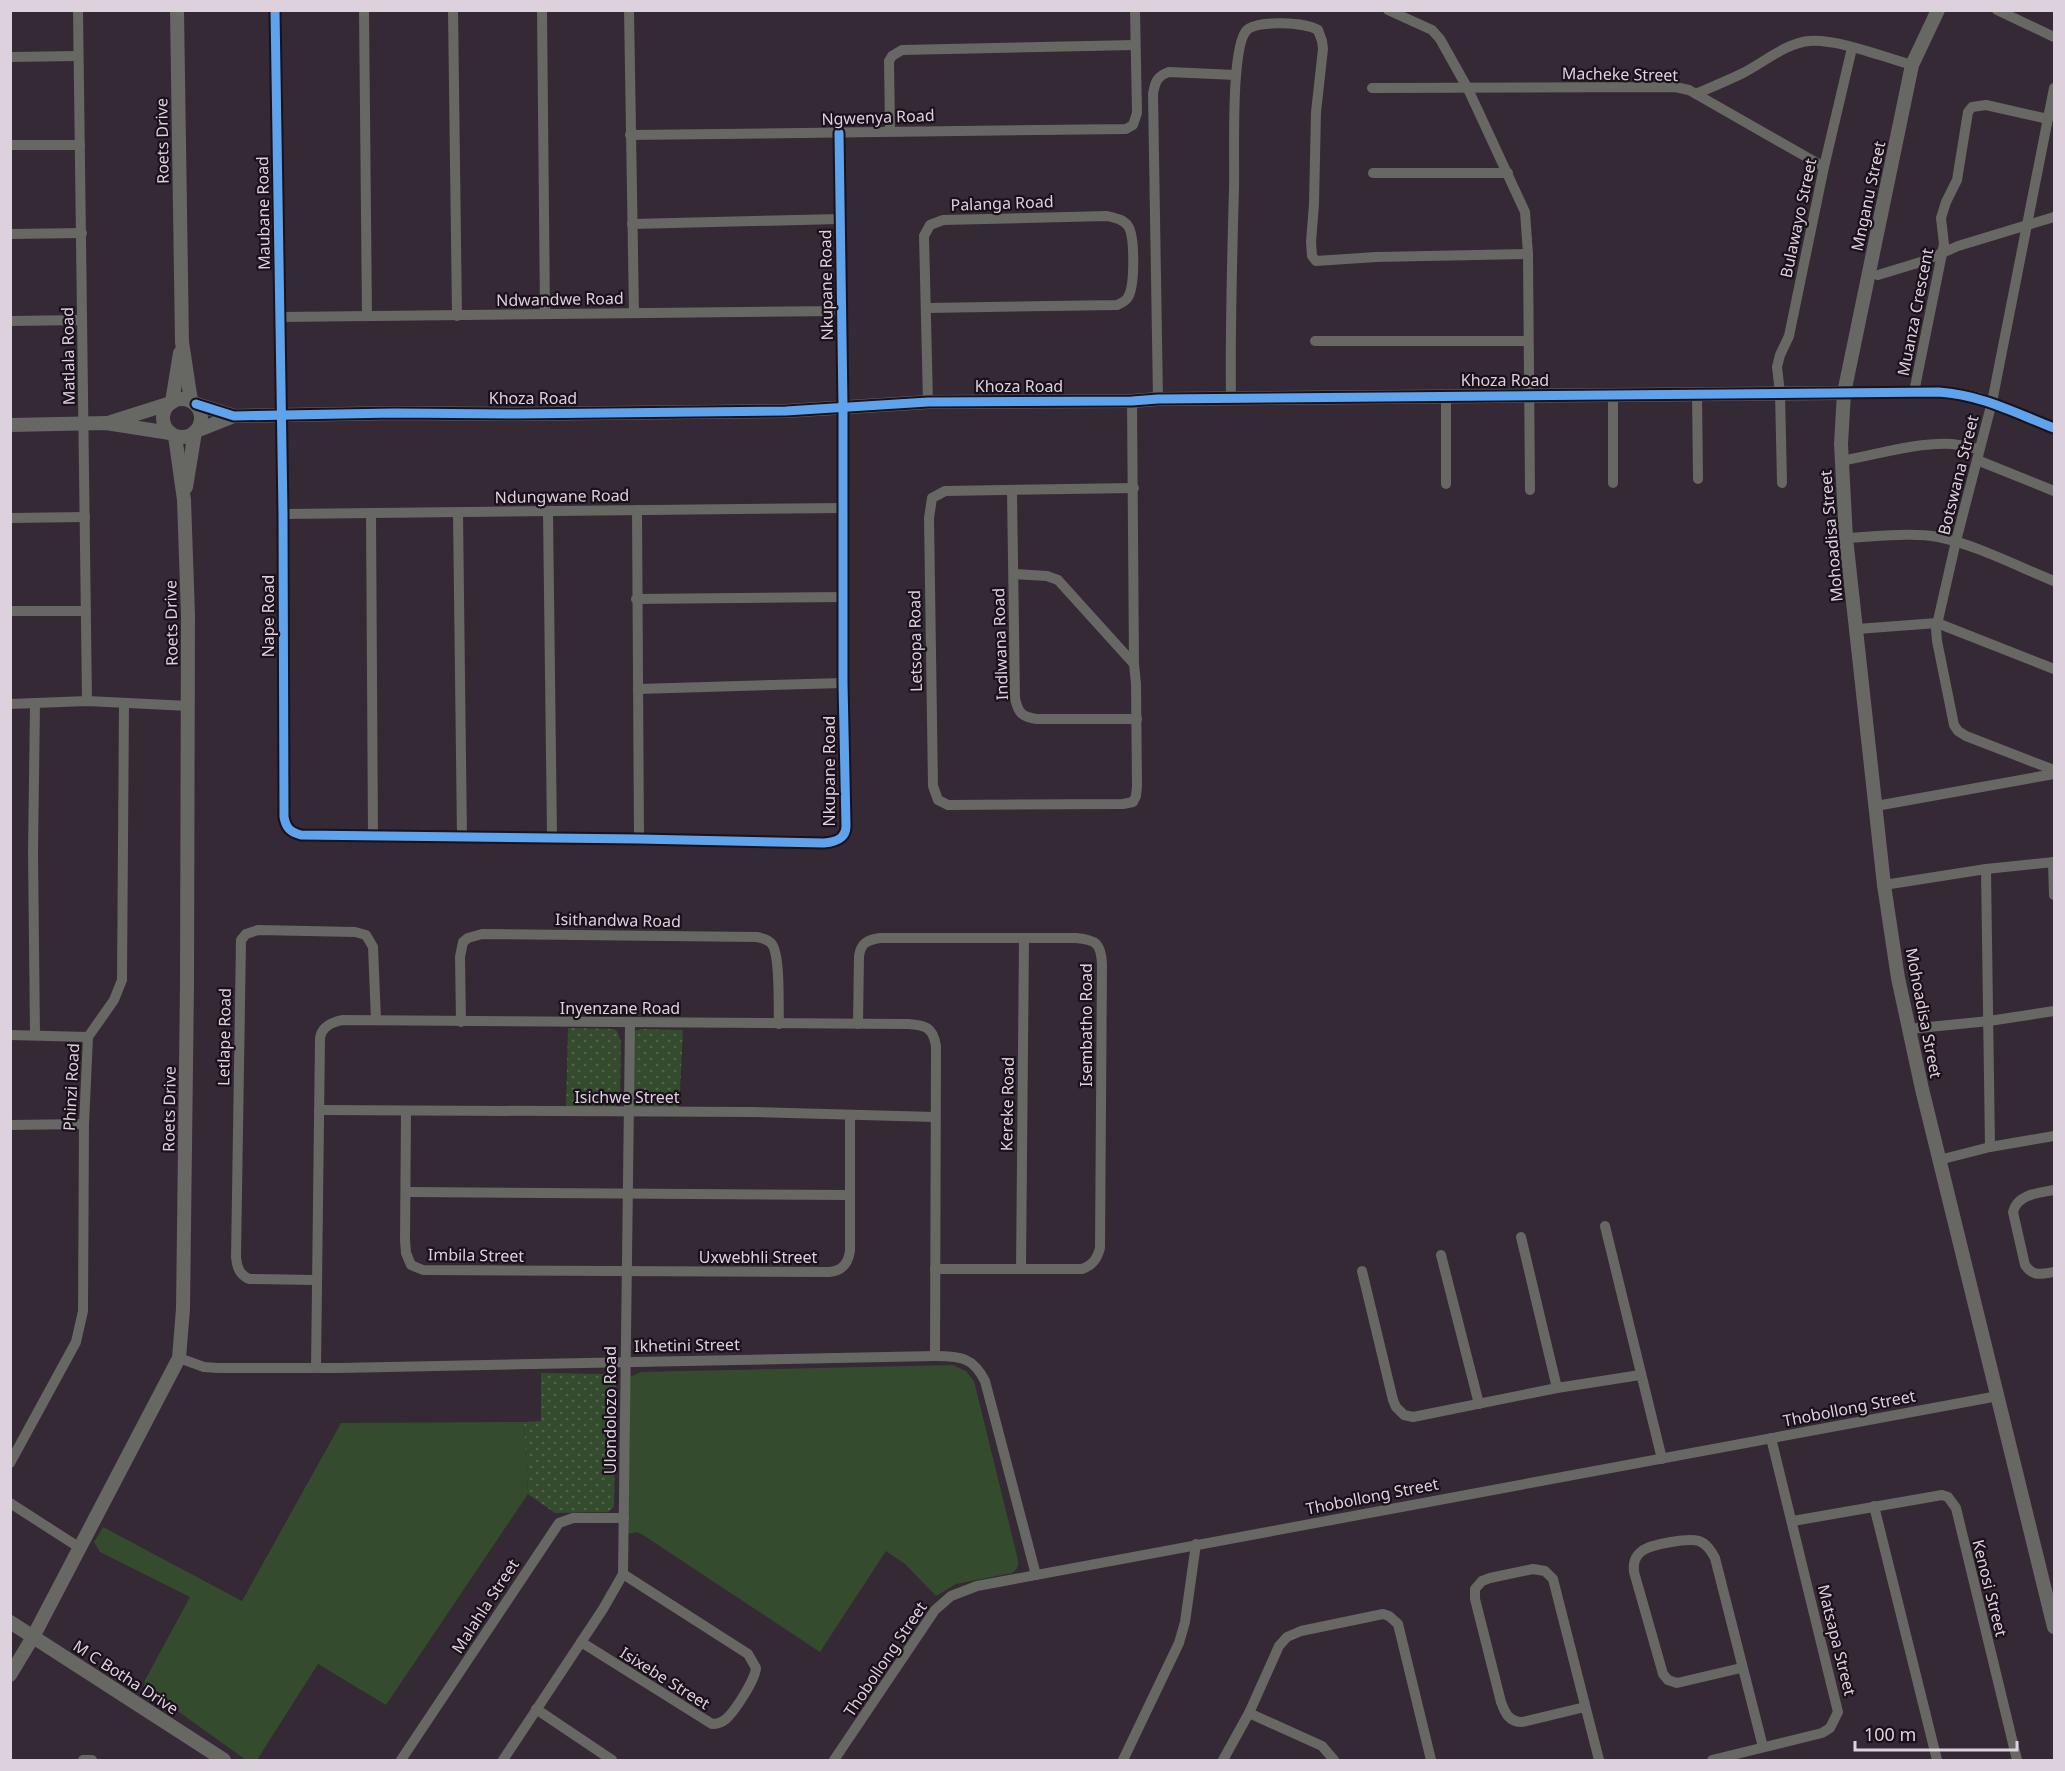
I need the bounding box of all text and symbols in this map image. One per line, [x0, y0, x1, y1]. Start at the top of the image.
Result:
street label: Macheke Street [1562, 62, 1679, 86]
street label: Roets Drive [150, 98, 174, 184]
street label: Ngwenya Road [821, 104, 935, 130]
street label: Mnganu Street [1846, 139, 1890, 253]
street label: Maubane Road [251, 156, 275, 270]
street label: Bulawayo Street [1775, 156, 1821, 280]
street label: Palanga Road [950, 190, 1054, 216]
street label: Nkupane Road [814, 229, 838, 341]
street label: Muanza Crescent [1892, 246, 1938, 378]
street label: Ndwandwe Road [496, 287, 624, 311]
street label: Matlala Road [56, 307, 80, 405]
street label: Khoza Road [1461, 369, 1549, 391]
street label: Khoza Road [975, 375, 1063, 397]
street label: Khoza Road [489, 387, 577, 409]
street label: Botswana Street [1932, 413, 1984, 537]
street label: Mohoadisa Street [1814, 469, 1848, 603]
street label: Ndungwane Road [494, 484, 630, 508]
street label: Nape Road [257, 575, 279, 657]
street label: Roets Drive [159, 580, 183, 666]
street label: Indlwana Road [987, 587, 1013, 701]
street label: Letsopa Road [903, 590, 927, 692]
street label: Nkupane Road [818, 716, 840, 826]
street label: Isithandwa Road [555, 908, 681, 932]
street label: Mohoadisa Street [1901, 946, 1947, 1080]
street label: Isembatho Road [1075, 963, 1097, 1087]
street label: Letlape Road [212, 988, 236, 1086]
street label: Inyenzane Road [560, 997, 680, 1019]
street label: Phinzi Road [58, 1043, 84, 1131]
street label: Kereke Road [995, 1057, 1019, 1151]
street label: Roets Drive [157, 1066, 181, 1152]
street label: Isichwe Street [574, 1086, 680, 1108]
street label: Imbila Street [428, 1243, 525, 1267]
street label: Uxwebhli Street [699, 1246, 818, 1268]
street label: Ikhetini Street [634, 1333, 740, 1357]
street label: Ulondolozo Road [599, 1346, 621, 1474]
street label: Thobollong Street [1781, 1384, 1917, 1432]
street label: Thobollong Street [1304, 1472, 1440, 1520]
street label: Kenosi Street [1967, 1537, 2013, 1639]
street label: Malahla Street [446, 1554, 524, 1657]
street label: Matsapa Street [1813, 1582, 1861, 1698]
street label: Thobollong Street [838, 1597, 932, 1721]
street label: M C Botha Drive [69, 1635, 183, 1719]
street label: Isixebe Street [616, 1642, 714, 1714]
scale bar [1855, 1714, 2017, 1752]
text: 100 m [1864, 1722, 1916, 1746]

